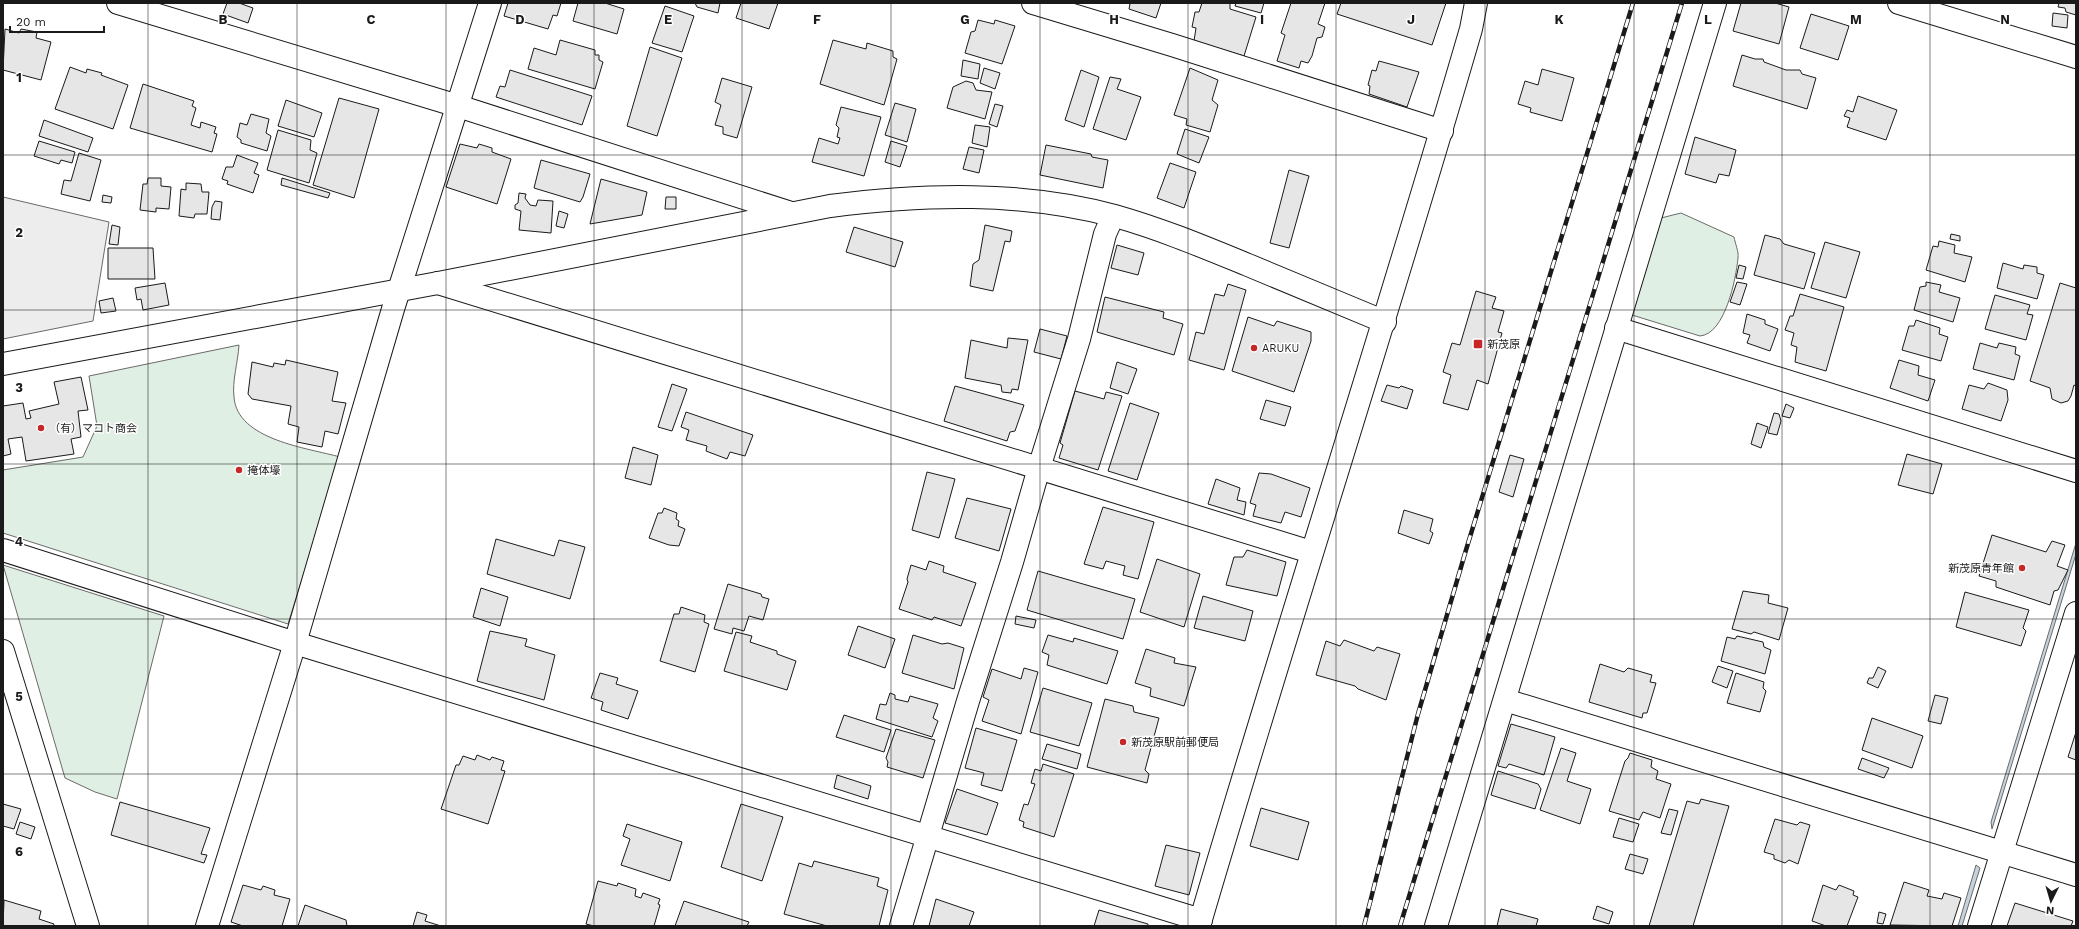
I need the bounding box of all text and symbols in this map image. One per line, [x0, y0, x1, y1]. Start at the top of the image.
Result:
scale bar [10, 8, 104, 34]
text: B [219, 12, 228, 27]
text: C [367, 12, 376, 27]
text: D [515, 12, 525, 27]
text: E [664, 12, 672, 27]
text: F [813, 12, 821, 27]
text: G [960, 12, 970, 27]
text: H [1109, 12, 1119, 27]
text: I [1260, 12, 1264, 27]
text: J [1407, 12, 1415, 27]
text: K [1554, 12, 1564, 27]
text: L [1704, 12, 1712, 27]
text: M [1850, 12, 1862, 27]
text: N [2000, 12, 2010, 27]
text: 20 m [16, 15, 46, 29]
text: 1 [16, 70, 22, 85]
text: 2 [15, 225, 23, 240]
marker: 新茂原 [1472, 338, 1484, 350]
place label: 新茂原 [1487, 338, 1520, 351]
place label: ARUKU [1262, 342, 1299, 355]
marker: ARUKU [1249, 343, 1259, 353]
text: 3 [15, 380, 23, 395]
place label: （有）マコト商会 [49, 422, 137, 435]
marker: （有）マコト商会 [36, 423, 46, 433]
place label: 掩体壕 [247, 464, 280, 477]
marker: 掩体壕 [234, 465, 244, 475]
text: 4 [15, 534, 24, 549]
place label: 新茂原青年館 [1948, 562, 2014, 575]
marker: 新茂原青年館 [2017, 563, 2027, 573]
text: 5 [15, 689, 23, 704]
place label: 新茂原駅前郵便局 [1131, 736, 1219, 749]
marker: 新茂原駅前郵便局 [1118, 737, 1128, 747]
text: 6 [15, 844, 23, 859]
north arrow [2031, 881, 2071, 921]
text: N [2046, 904, 2055, 917]

